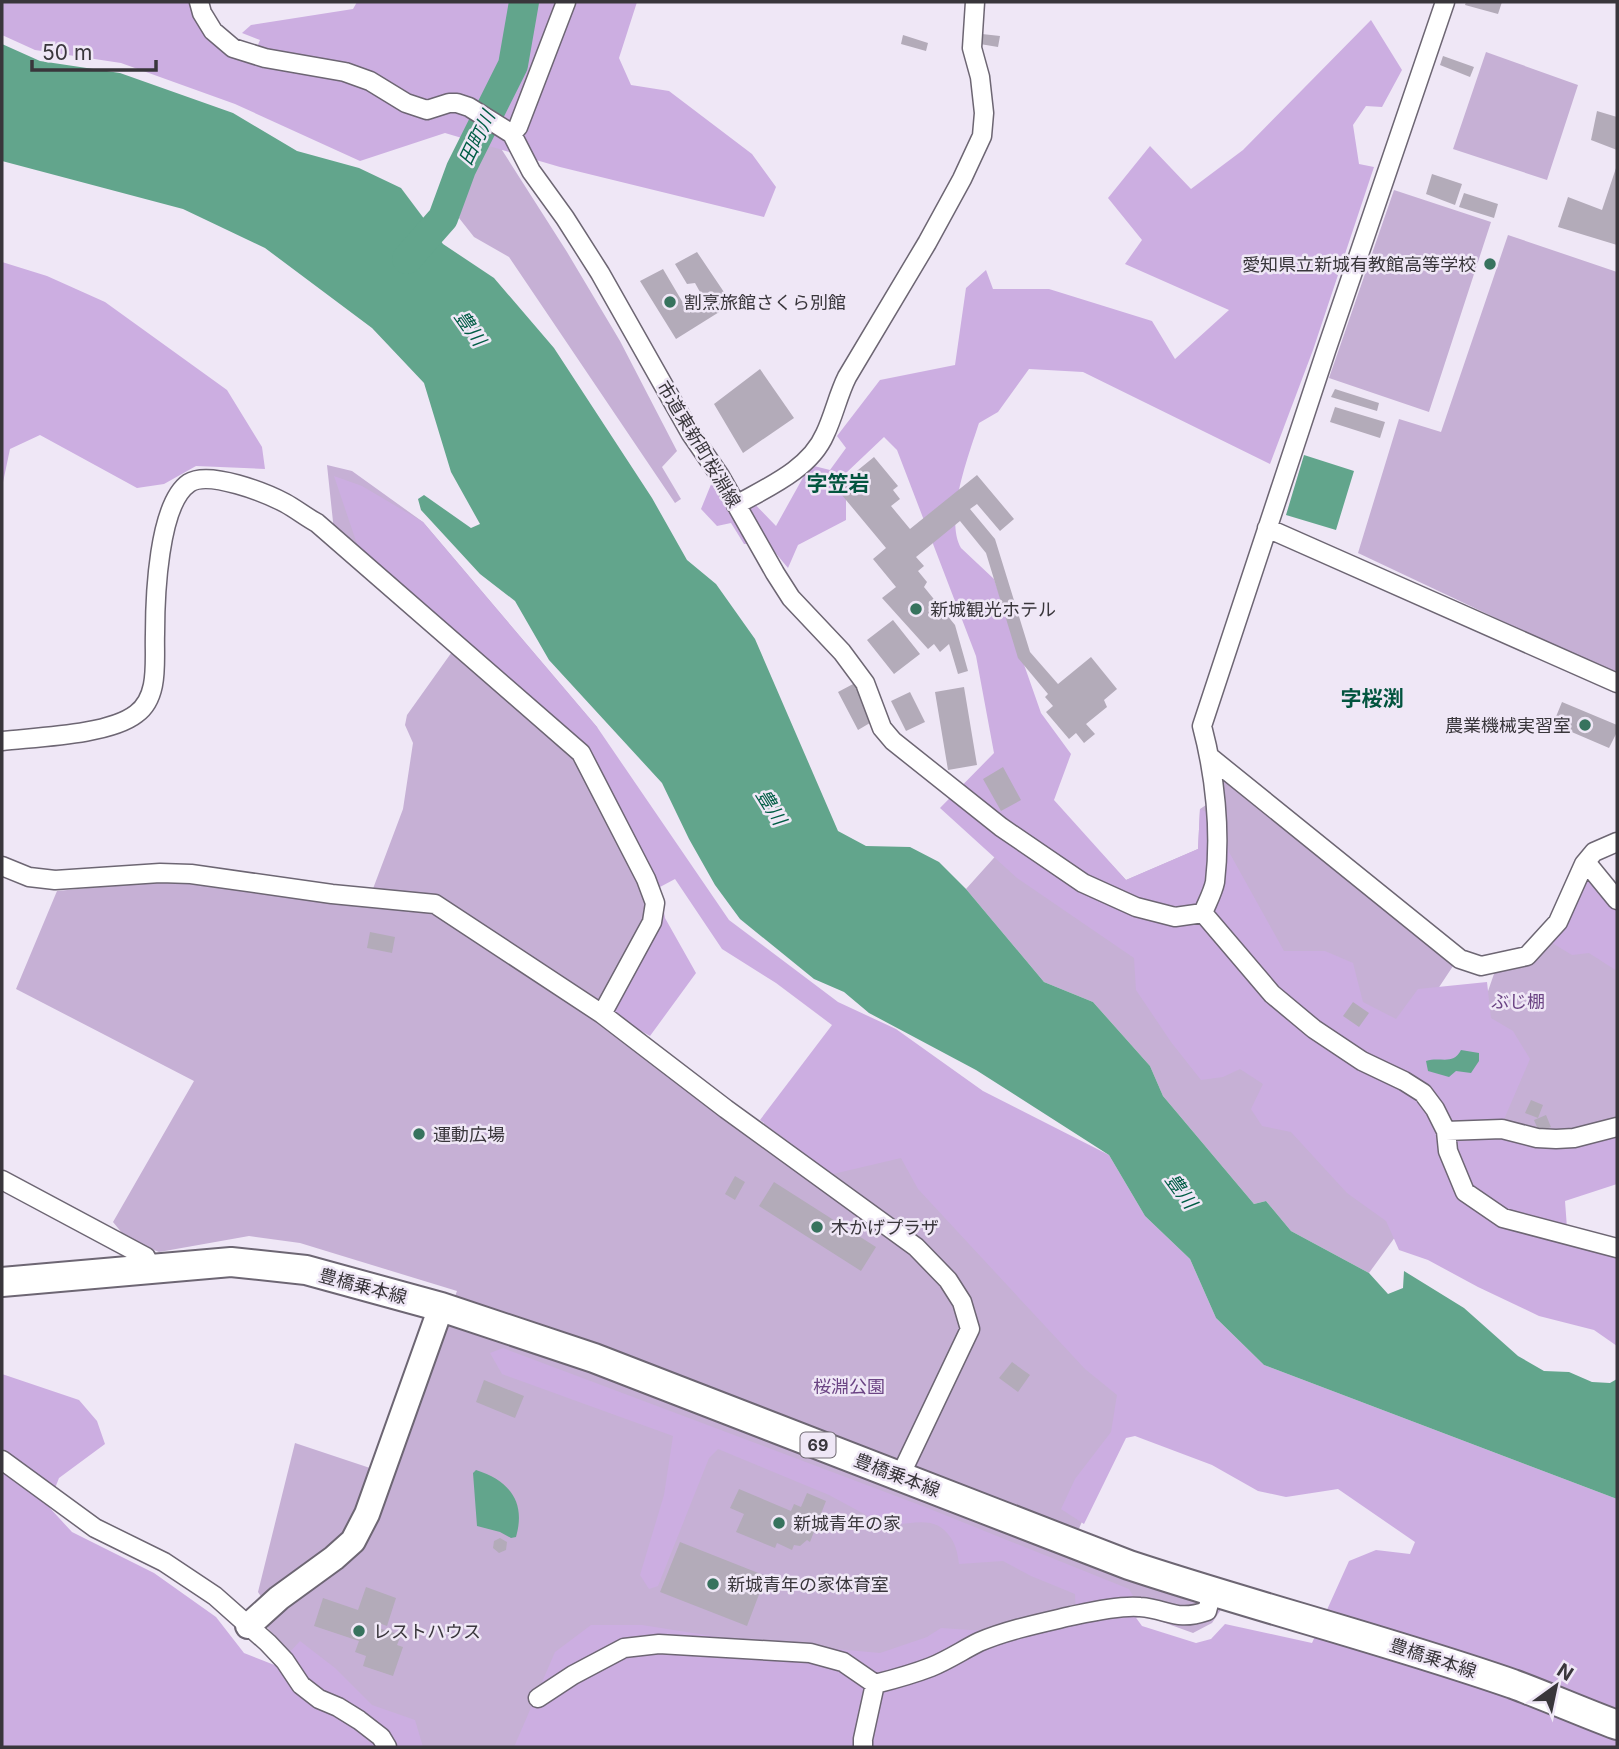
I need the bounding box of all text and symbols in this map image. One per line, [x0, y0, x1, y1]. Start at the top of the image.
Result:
scale bar [32, 28, 156, 72]
text: 50 m [42, 40, 92, 65]
water label: 田町川 [454, 106, 501, 169]
place label: 愛知県立新城有教館高等学校 [1242, 254, 1476, 275]
marker: 愛知県立新城有教館高等学校 [1482, 256, 1498, 272]
place label: 割烹旅館さくら別館 [684, 292, 846, 313]
marker: 割烹旅館さくら別館 [662, 294, 678, 310]
water label: 豊川 [450, 306, 491, 352]
street label: 市道東新町桜淵線 [653, 377, 745, 511]
district label: 字笠岩 [807, 471, 870, 496]
place label: 新城観光ホテル [930, 599, 1056, 620]
marker: 新城観光ホテル [908, 601, 924, 617]
district label: 字桜渕 [1341, 686, 1404, 711]
place label: 農業機械実習室 [1445, 715, 1571, 736]
marker: 農業機械実習室 [1577, 717, 1593, 733]
water label: 豊川 [751, 785, 792, 831]
park label: ぶじ棚 [1491, 991, 1545, 1012]
place label: 運動広場 [433, 1124, 505, 1145]
marker: 運動広場 [411, 1126, 427, 1142]
water label: 豊川 [1161, 1169, 1203, 1215]
place label: 木かげプラザ [831, 1217, 939, 1238]
marker: 木かげプラザ [809, 1219, 825, 1235]
street label: 豊橋乗本線 [317, 1264, 409, 1308]
park label: 桜淵公園 [813, 1376, 885, 1397]
road number: 69 [800, 1432, 836, 1457]
street label: 豊橋乗本線 [851, 1449, 943, 1501]
place label: 新城青年の家 [793, 1513, 901, 1534]
marker: 新城青年の家 [771, 1515, 787, 1531]
place label: 新城青年の家体育室 [727, 1574, 889, 1595]
marker: 新城青年の家体育室 [705, 1576, 721, 1592]
place label: レストハウス [373, 1621, 481, 1642]
marker: レストハウス [351, 1623, 367, 1639]
street label: 豊橋乗本線 [1387, 1634, 1479, 1682]
north arrow [1521, 1651, 1591, 1721]
text: N [1553, 1659, 1577, 1686]

